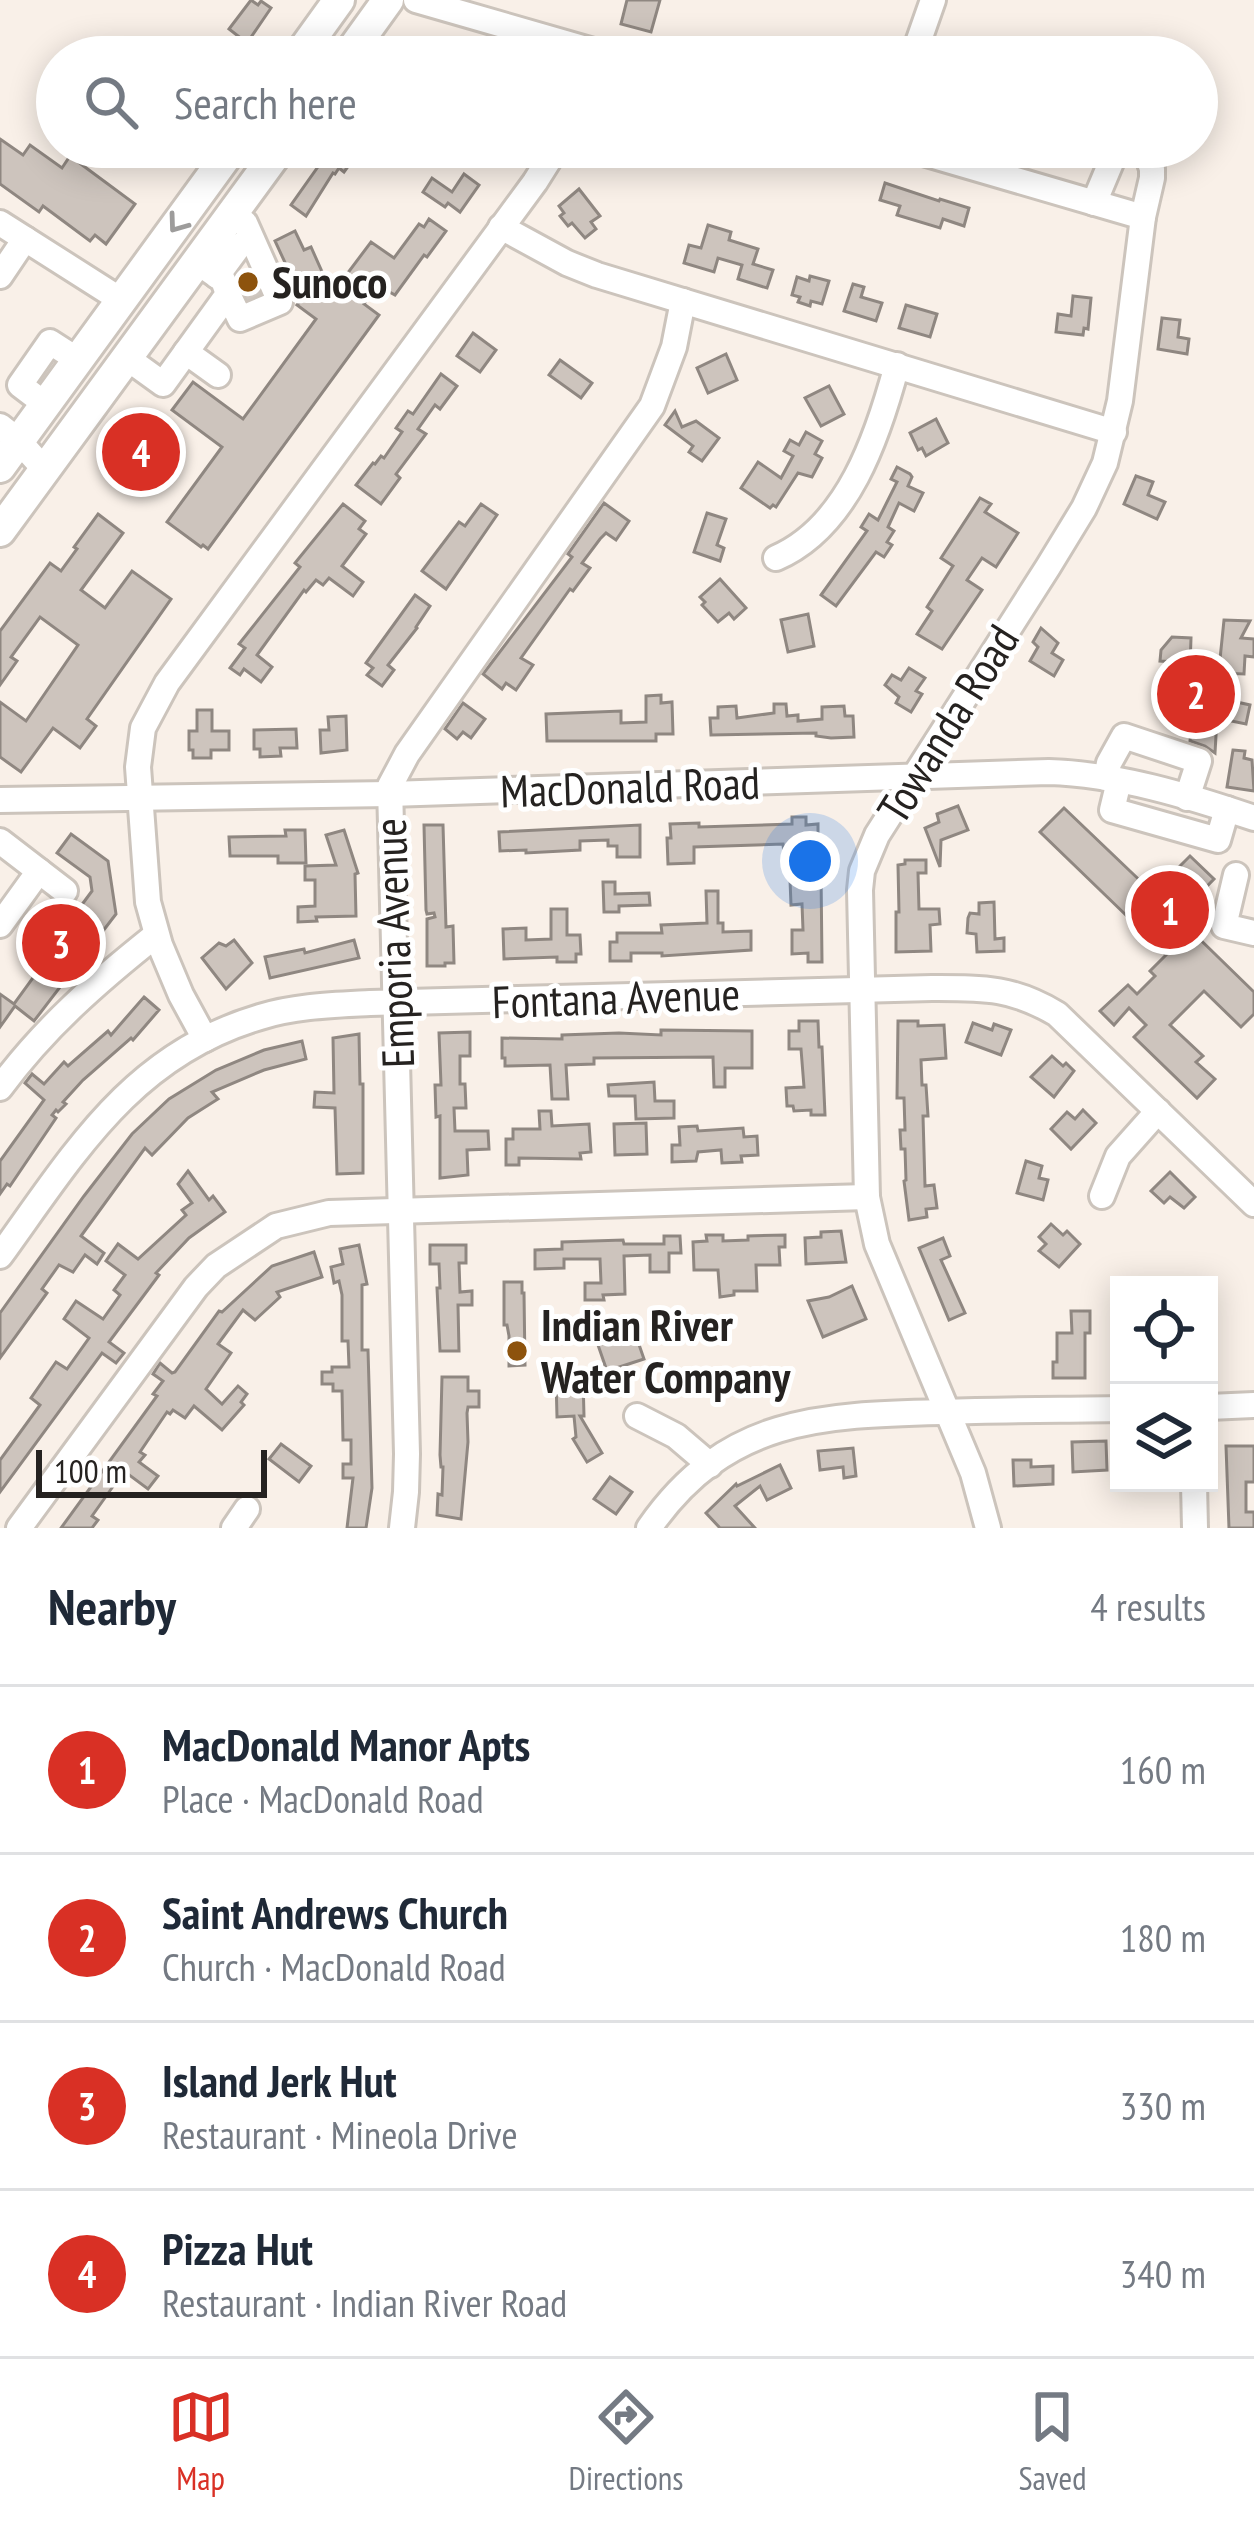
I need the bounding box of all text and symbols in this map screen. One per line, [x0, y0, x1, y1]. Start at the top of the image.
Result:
search box [36, 36, 1218, 168]
icon: search [78, 69, 144, 135]
text: Search here [174, 73, 357, 131]
one-way arrow [169, 211, 191, 233]
place label: Sunoco [272, 252, 387, 310]
marker: Sunoco [235, 269, 261, 295]
pin: 4 [102, 407, 180, 497]
street label: Towanda Road [864, 614, 1031, 833]
pin: 2 [1157, 649, 1235, 739]
street label: MacDonald Road [499, 752, 761, 820]
street label: Emporia Avenue [360, 817, 426, 1069]
your location [780, 831, 840, 891]
pin: 1 [1131, 865, 1209, 955]
pin: 3 [22, 898, 100, 988]
street label: Fontana Avenue [491, 964, 741, 1030]
map controls [1110, 1276, 1218, 1492]
button: locate [1110, 1276, 1218, 1384]
place label: Indian River Water Company [540, 1295, 791, 1405]
marker: Indian River Water Company [504, 1338, 530, 1364]
button: layers [1110, 1384, 1218, 1492]
scale bar [36, 1444, 267, 1497]
text: 100 m [54, 1449, 127, 1492]
text: Nearby [48, 1573, 176, 1639]
text: 4 results [1090, 1581, 1206, 1632]
text: MacDonald Manor Apts [162, 1715, 530, 1773]
text: 1 [78, 1744, 96, 1795]
text: 160 m [1120, 1744, 1206, 1795]
text: Place · MacDonald Road [162, 1773, 484, 1824]
text: Saint Andrews Church [162, 1883, 508, 1941]
text: 2 [78, 1912, 96, 1963]
text: 180 m [1120, 1912, 1206, 1963]
text: Church · MacDonald Road [162, 1941, 506, 1992]
text: Island Jerk Hut [162, 2051, 397, 2109]
text: 3 [78, 2080, 96, 2131]
text: 330 m [1120, 2080, 1206, 2131]
text: Restaurant · Mineola Drive [162, 2109, 518, 2160]
text: Pizza Hut [162, 2219, 313, 2277]
text: 4 [78, 2248, 96, 2299]
text: 340 m [1120, 2248, 1206, 2299]
text: Restaurant · Indian River Road [162, 2277, 567, 2328]
tab: Map [168, 2384, 234, 2499]
tab: Directions [569, 2384, 683, 2499]
tab: Saved [1018, 2384, 1086, 2499]

